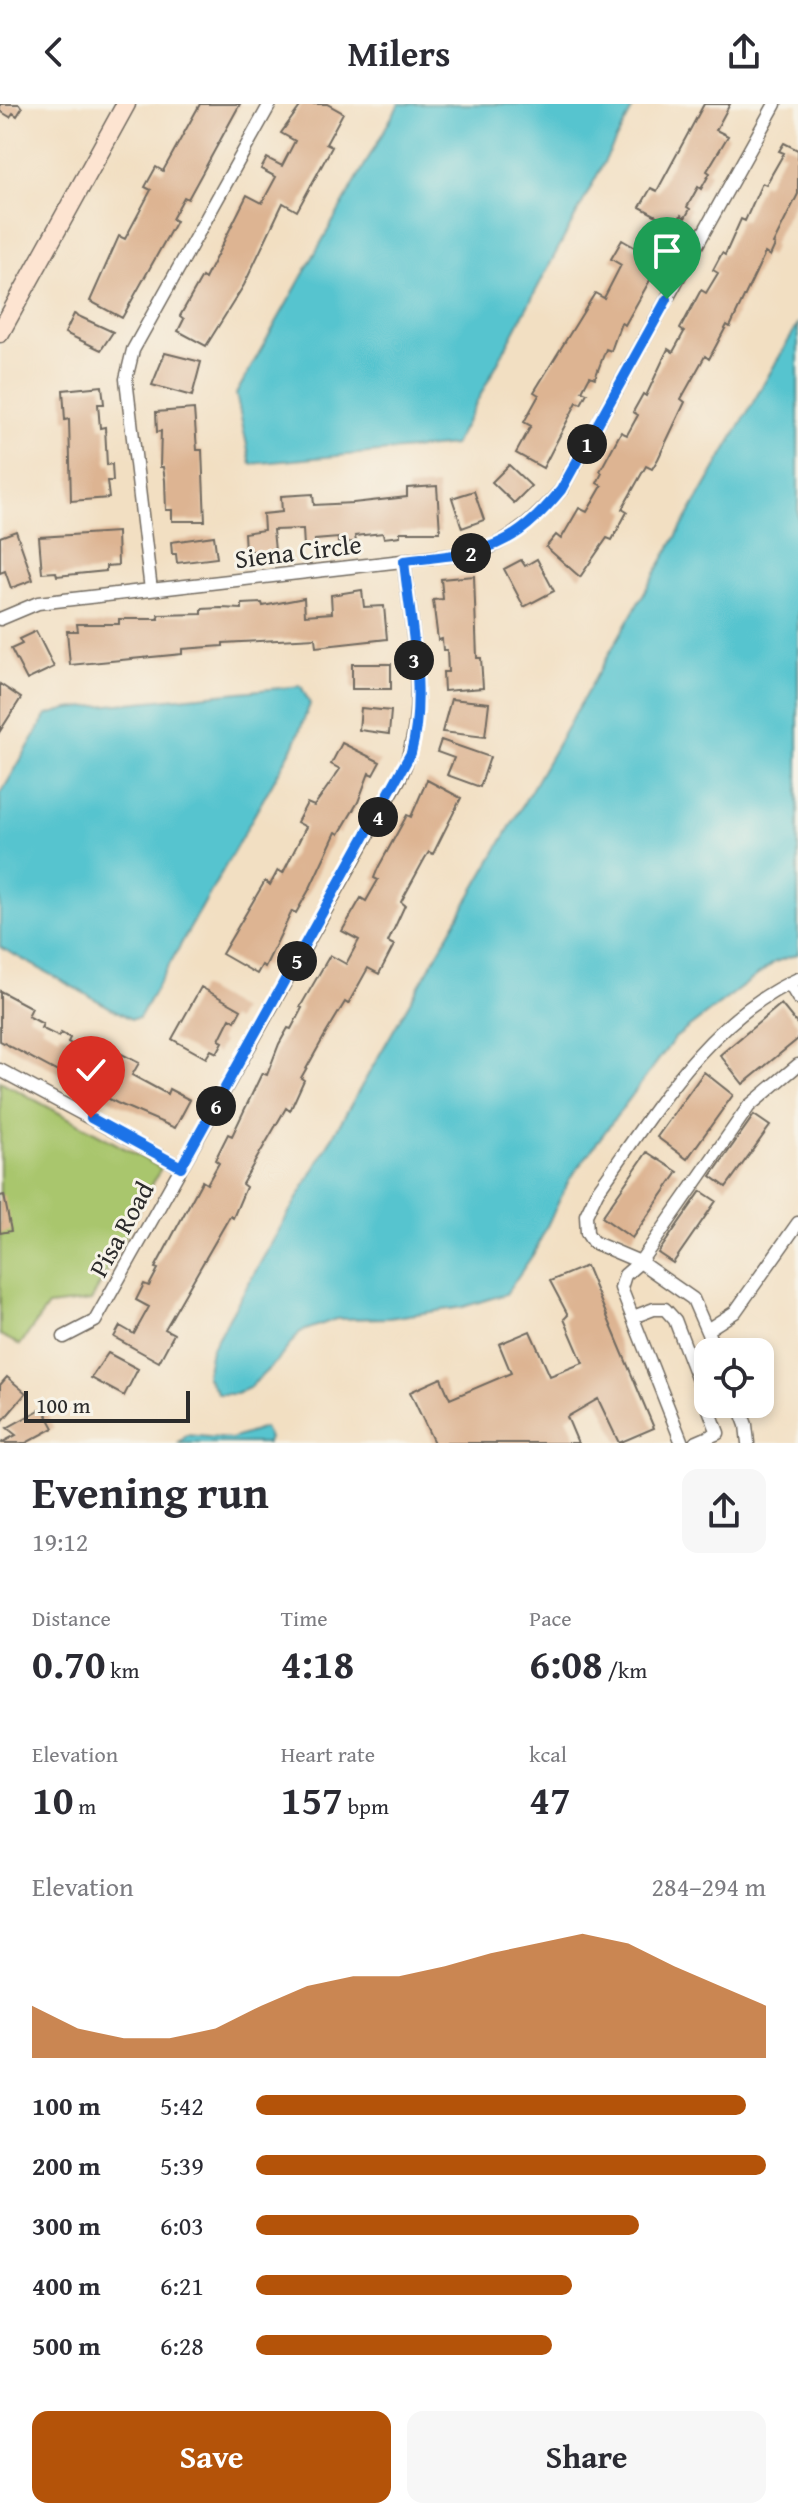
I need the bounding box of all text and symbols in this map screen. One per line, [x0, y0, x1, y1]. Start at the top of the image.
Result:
text: Milers [348, 26, 450, 79]
icon: back [32, 30, 76, 74]
icon: share [722, 30, 766, 74]
pin [633, 217, 701, 299]
icon: arrive [645, 229, 689, 273]
pin: 1 [567, 424, 607, 464]
text: 1 [581, 428, 593, 460]
street label: Siena Circle [232, 524, 364, 578]
pin: 2 [451, 533, 491, 573]
text: 2 [465, 537, 477, 569]
pin: 3 [394, 640, 434, 680]
text: 3 [408, 644, 420, 676]
pin: 4 [358, 797, 398, 837]
text: 4 [372, 801, 384, 833]
pin: 5 [277, 941, 317, 981]
text: 5 [291, 945, 303, 977]
pin [57, 1036, 125, 1118]
icon: check [69, 1048, 113, 1092]
pin: 6 [196, 1086, 236, 1126]
text: 6 [210, 1090, 222, 1122]
street label: Pisa Road [79, 1174, 163, 1284]
map controls [694, 1338, 774, 1418]
button: locate [694, 1338, 774, 1418]
scale bar [24, 1387, 190, 1423]
text: 100 m [36, 1389, 91, 1421]
text: Evening run [32, 1460, 269, 1524]
button: share [682, 1469, 766, 1553]
text: 19:12 [32, 1522, 88, 1561]
text: Distance [32, 1602, 111, 1634]
text: Time [281, 1602, 327, 1634]
text: Pace [529, 1602, 572, 1634]
text: 0.70 [32, 1634, 105, 1693]
text: 4:18 [281, 1634, 354, 1693]
text: 6:08 [529, 1634, 603, 1693]
text: km [105, 1654, 139, 1686]
text: /km [603, 1654, 647, 1686]
text: Elevation [32, 1738, 118, 1770]
text: Heart rate [281, 1738, 375, 1770]
text: kcal [529, 1738, 567, 1770]
text: 10 [32, 1770, 73, 1829]
text: 157 [281, 1770, 343, 1829]
text: 47 [529, 1770, 571, 1829]
text: m [73, 1790, 96, 1822]
text: bpm [343, 1790, 389, 1822]
text: Elevation [32, 1867, 134, 1906]
text: 284–294 m [652, 1867, 766, 1906]
text: 100 m [32, 2086, 100, 2125]
text: 5:42 [160, 2086, 204, 2125]
text: 200 m [32, 2146, 100, 2185]
text: 5:39 [160, 2146, 204, 2185]
text: 300 m [32, 2206, 100, 2245]
text: 6:03 [160, 2206, 204, 2245]
text: 400 m [32, 2266, 100, 2305]
text: 6:21 [160, 2266, 204, 2305]
text: 500 m [32, 2326, 100, 2365]
text: 6:28 [160, 2326, 204, 2365]
button: Save [32, 2411, 391, 2503]
button: Share [407, 2411, 766, 2503]

